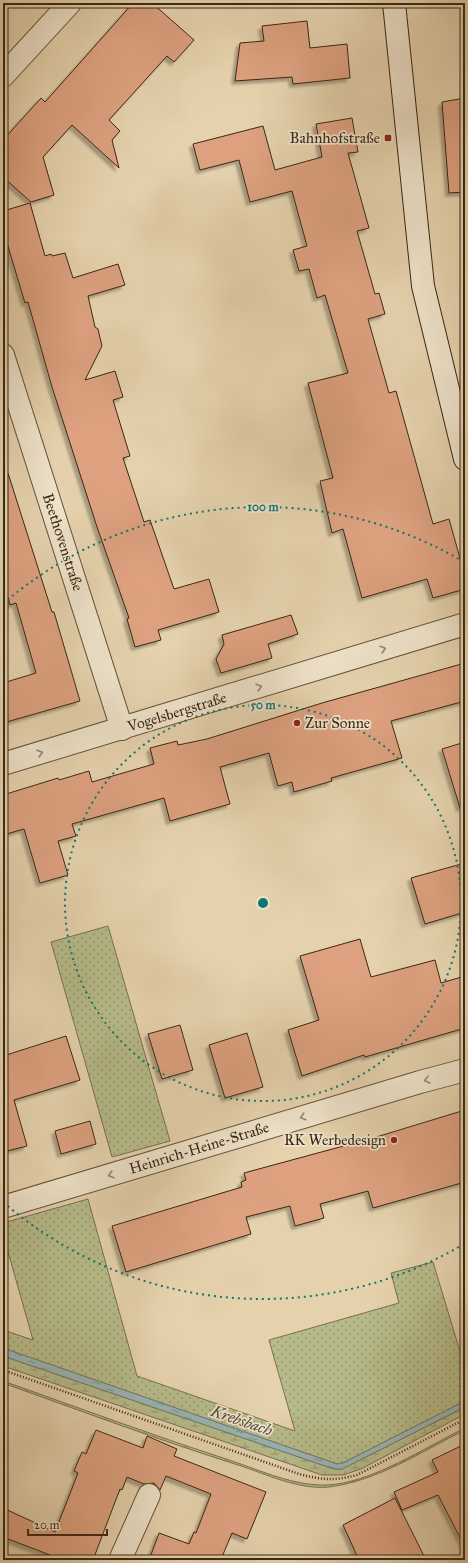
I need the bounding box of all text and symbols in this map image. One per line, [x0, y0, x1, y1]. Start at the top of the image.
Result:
place label: Bahnhofstraße [290, 129, 380, 147]
marker: Bahnhofstraße [383, 133, 393, 143]
street label: Beethovenstraße [39, 491, 87, 593]
text: 100 m [247, 500, 280, 514]
one-way arrow [379, 645, 386, 654]
one-way arrow [255, 683, 262, 692]
street label: Vogelsbergstraße [124, 688, 229, 736]
text: 50 m [250, 698, 277, 712]
place label: Zur Sonne [305, 714, 370, 732]
marker: Zur Sonne [292, 718, 302, 728]
one-way arrow [37, 749, 44, 758]
centre of rings [256, 896, 270, 910]
one-way arrow [424, 1075, 430, 1083]
one-way arrow [299, 1112, 306, 1121]
street label: Heinrich-Heine-Straße [127, 1118, 271, 1178]
place label: RK Werbedesign [284, 1131, 386, 1149]
marker: RK Werbedesign [389, 1135, 399, 1145]
one-way arrow [108, 1170, 115, 1179]
water label: Krebsbach [208, 1401, 275, 1440]
scale bar [28, 1511, 107, 1537]
text: 20 m [34, 1518, 60, 1532]

